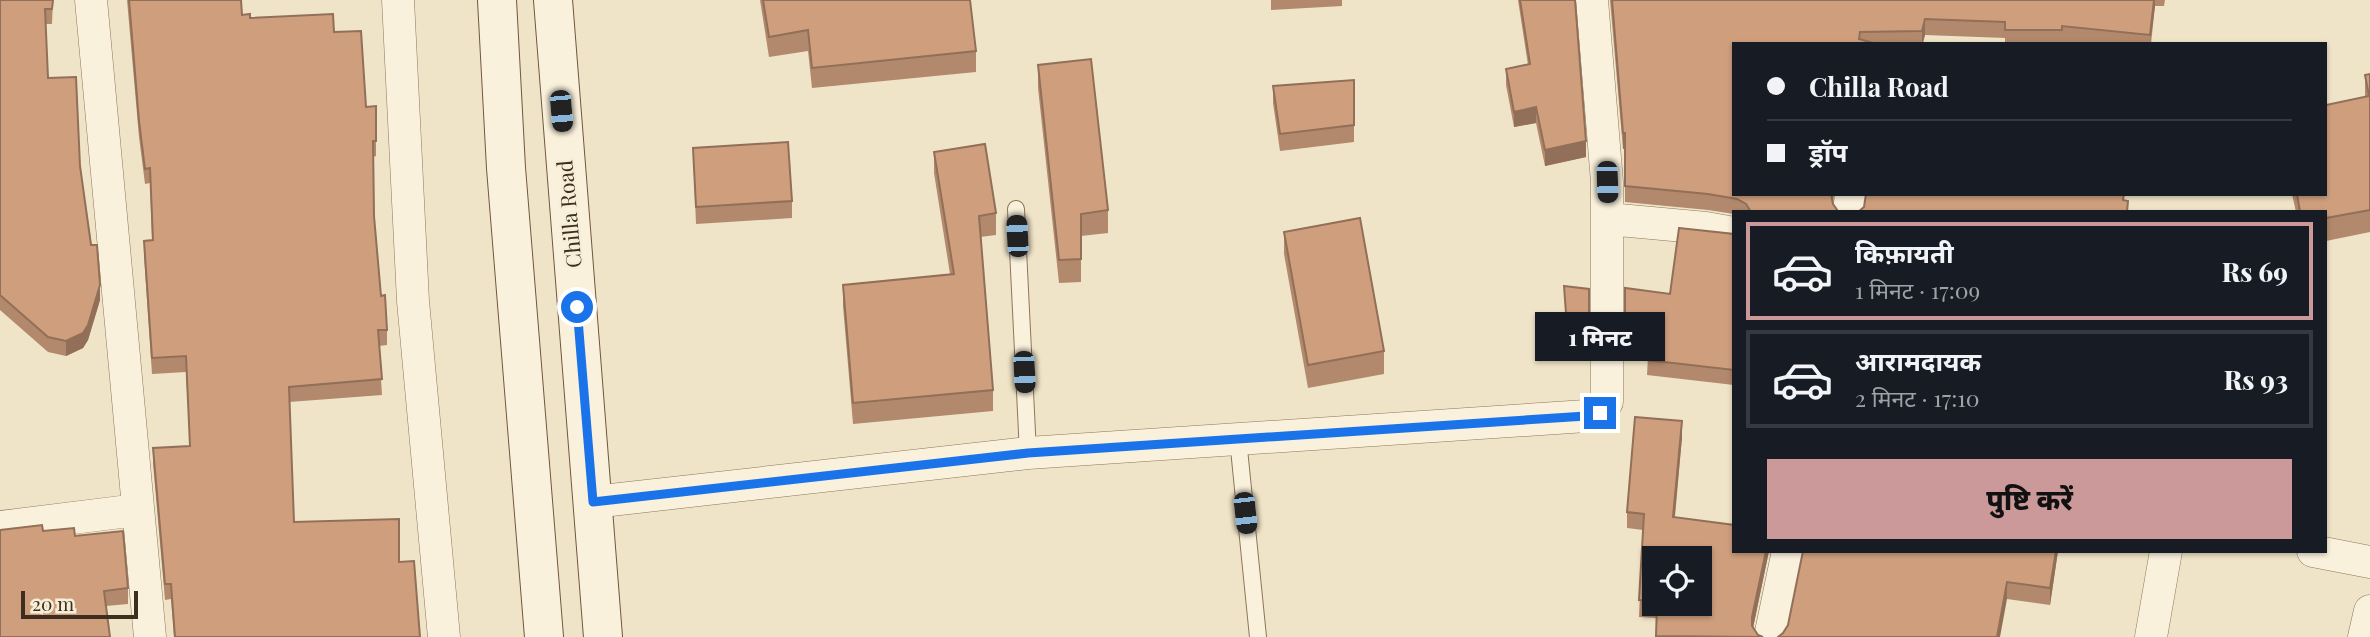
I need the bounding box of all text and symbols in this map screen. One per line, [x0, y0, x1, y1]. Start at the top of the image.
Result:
text: Chilla Road [1809, 69, 1949, 104]
car [549, 89, 574, 133]
text: ड्रॉप [1809, 134, 1847, 169]
street label: Chilla Road [549, 159, 587, 269]
car [1596, 161, 1619, 203]
car [1006, 214, 1029, 258]
text: किफ़ायती [1855, 235, 1954, 270]
icon: car [1771, 240, 1834, 303]
text: Rs 69 [2222, 254, 2288, 289]
text: 1 मिनट · 17:09 [1855, 274, 1980, 305]
route start [561, 291, 593, 323]
callout: 1 मिनट [1535, 312, 1665, 360]
text: 1 मिनट [1568, 321, 1632, 352]
text: आरामदायक [1855, 343, 1981, 378]
icon: car [1771, 348, 1834, 411]
car [1013, 350, 1036, 394]
text: Rs 93 [2224, 362, 2288, 397]
text: 2 मिनट · 17:10 [1855, 382, 1980, 413]
route end [1584, 397, 1616, 429]
button: पुष्टि करें [1767, 459, 2292, 539]
car [1233, 491, 1258, 535]
map controls [1642, 546, 1712, 616]
button: locate [1642, 546, 1712, 616]
scale bar [21, 588, 138, 620]
text: 20 m [32, 590, 74, 616]

